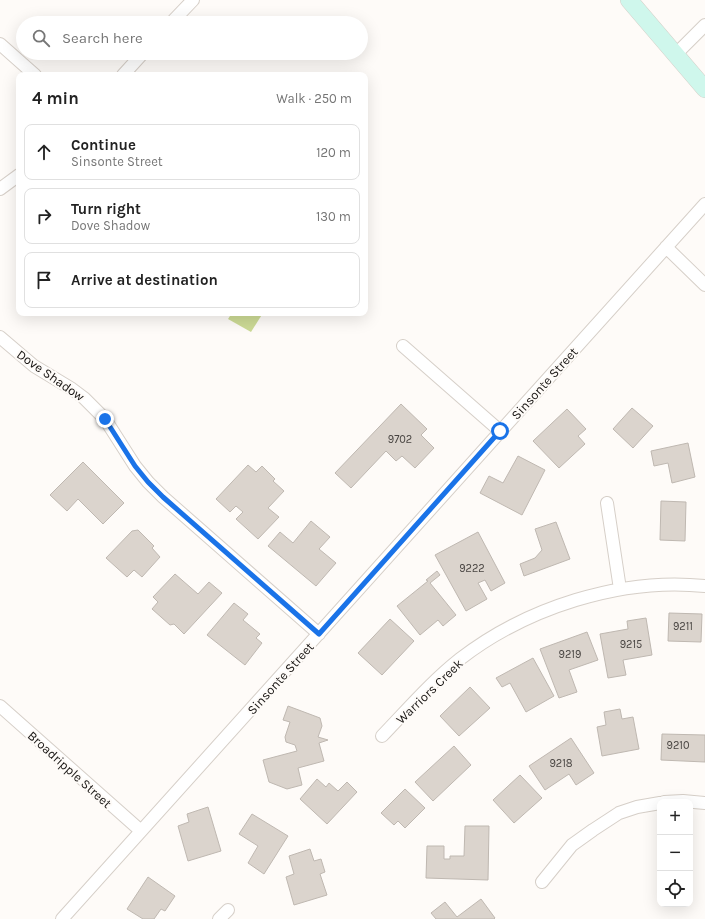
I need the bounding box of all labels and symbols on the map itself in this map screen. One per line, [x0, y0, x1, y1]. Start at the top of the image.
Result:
street label: Sinsonte Street [508, 344, 581, 422]
street label: Dove Shadow [14, 347, 88, 405]
route end [96, 410, 114, 428]
route start [491, 422, 509, 440]
house number: 9702 [388, 433, 412, 446]
house number: 9222 [459, 562, 485, 575]
house number: 9211 [673, 620, 693, 633]
house number: 9215 [620, 638, 642, 651]
street label: Sinsonte Street [244, 639, 317, 717]
house number: 9219 [559, 648, 581, 661]
street label: Warriors Creek [393, 656, 466, 727]
street label: Broadripple Street [25, 728, 115, 811]
house number: 9210 [667, 739, 689, 752]
house number: 9218 [549, 757, 573, 770]

